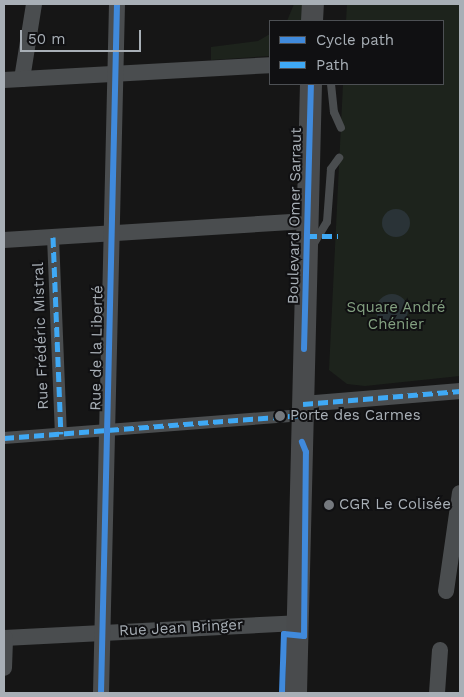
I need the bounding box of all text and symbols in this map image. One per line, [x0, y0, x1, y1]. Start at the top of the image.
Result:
scale bar [22, 20, 144, 52]
legend [269, 20, 444, 85]
text: 50 m [28, 30, 65, 48]
text: Cycle path [316, 31, 394, 49]
text: Path [316, 56, 349, 74]
street label: Boulevard Omer Sarraut [284, 127, 306, 305]
street label: Rue Frédéric Mistral [29, 262, 53, 410]
street label: Rue de la Liberté [87, 285, 107, 411]
park label: Square André Chénier [346, 298, 446, 333]
place label: Porte des Carmes [290, 407, 421, 425]
marker: Porte des Carmes [274, 410, 286, 422]
place label: CGR Le Colisée [339, 496, 451, 514]
marker: CGR Le Colisée [323, 499, 335, 511]
street label: Rue Jean Bringer [118, 616, 244, 640]

